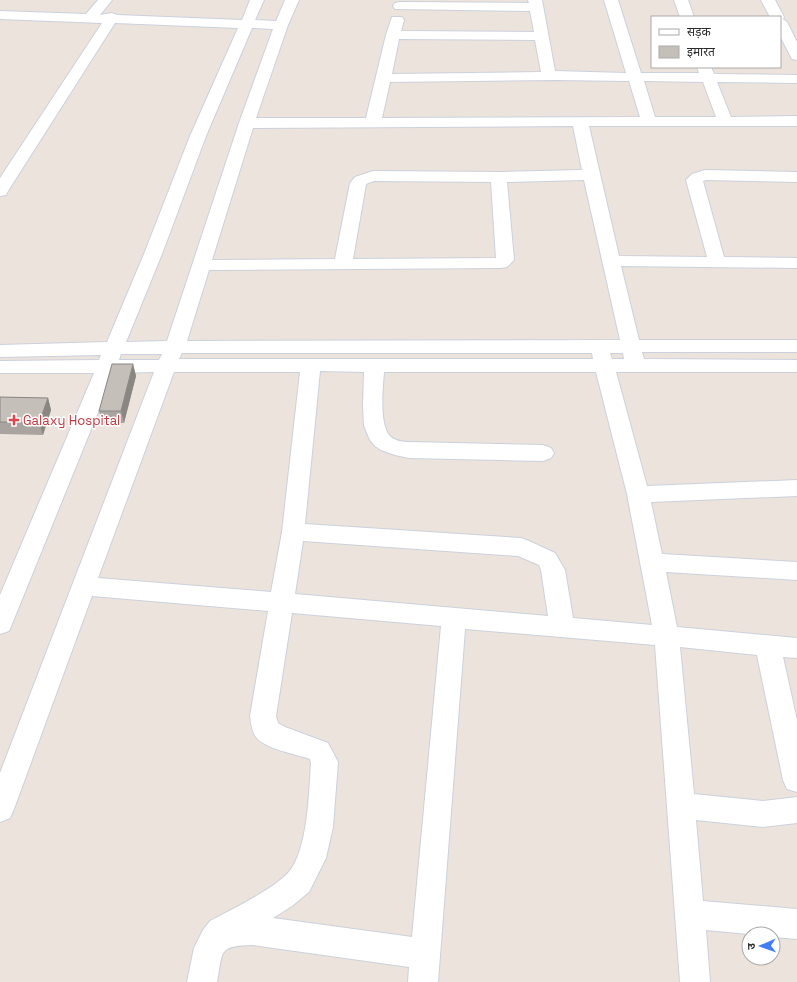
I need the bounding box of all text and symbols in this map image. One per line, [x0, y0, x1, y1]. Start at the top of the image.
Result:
legend [651, 16, 781, 68]
text: सड़क [687, 24, 712, 40]
text: इमारत [687, 44, 716, 60]
place label: Galaxy Hospital [23, 412, 120, 429]
marker: Galaxy Hospital [8, 414, 20, 426]
north arrow [741, 926, 781, 966]
text: उ [744, 942, 758, 950]

